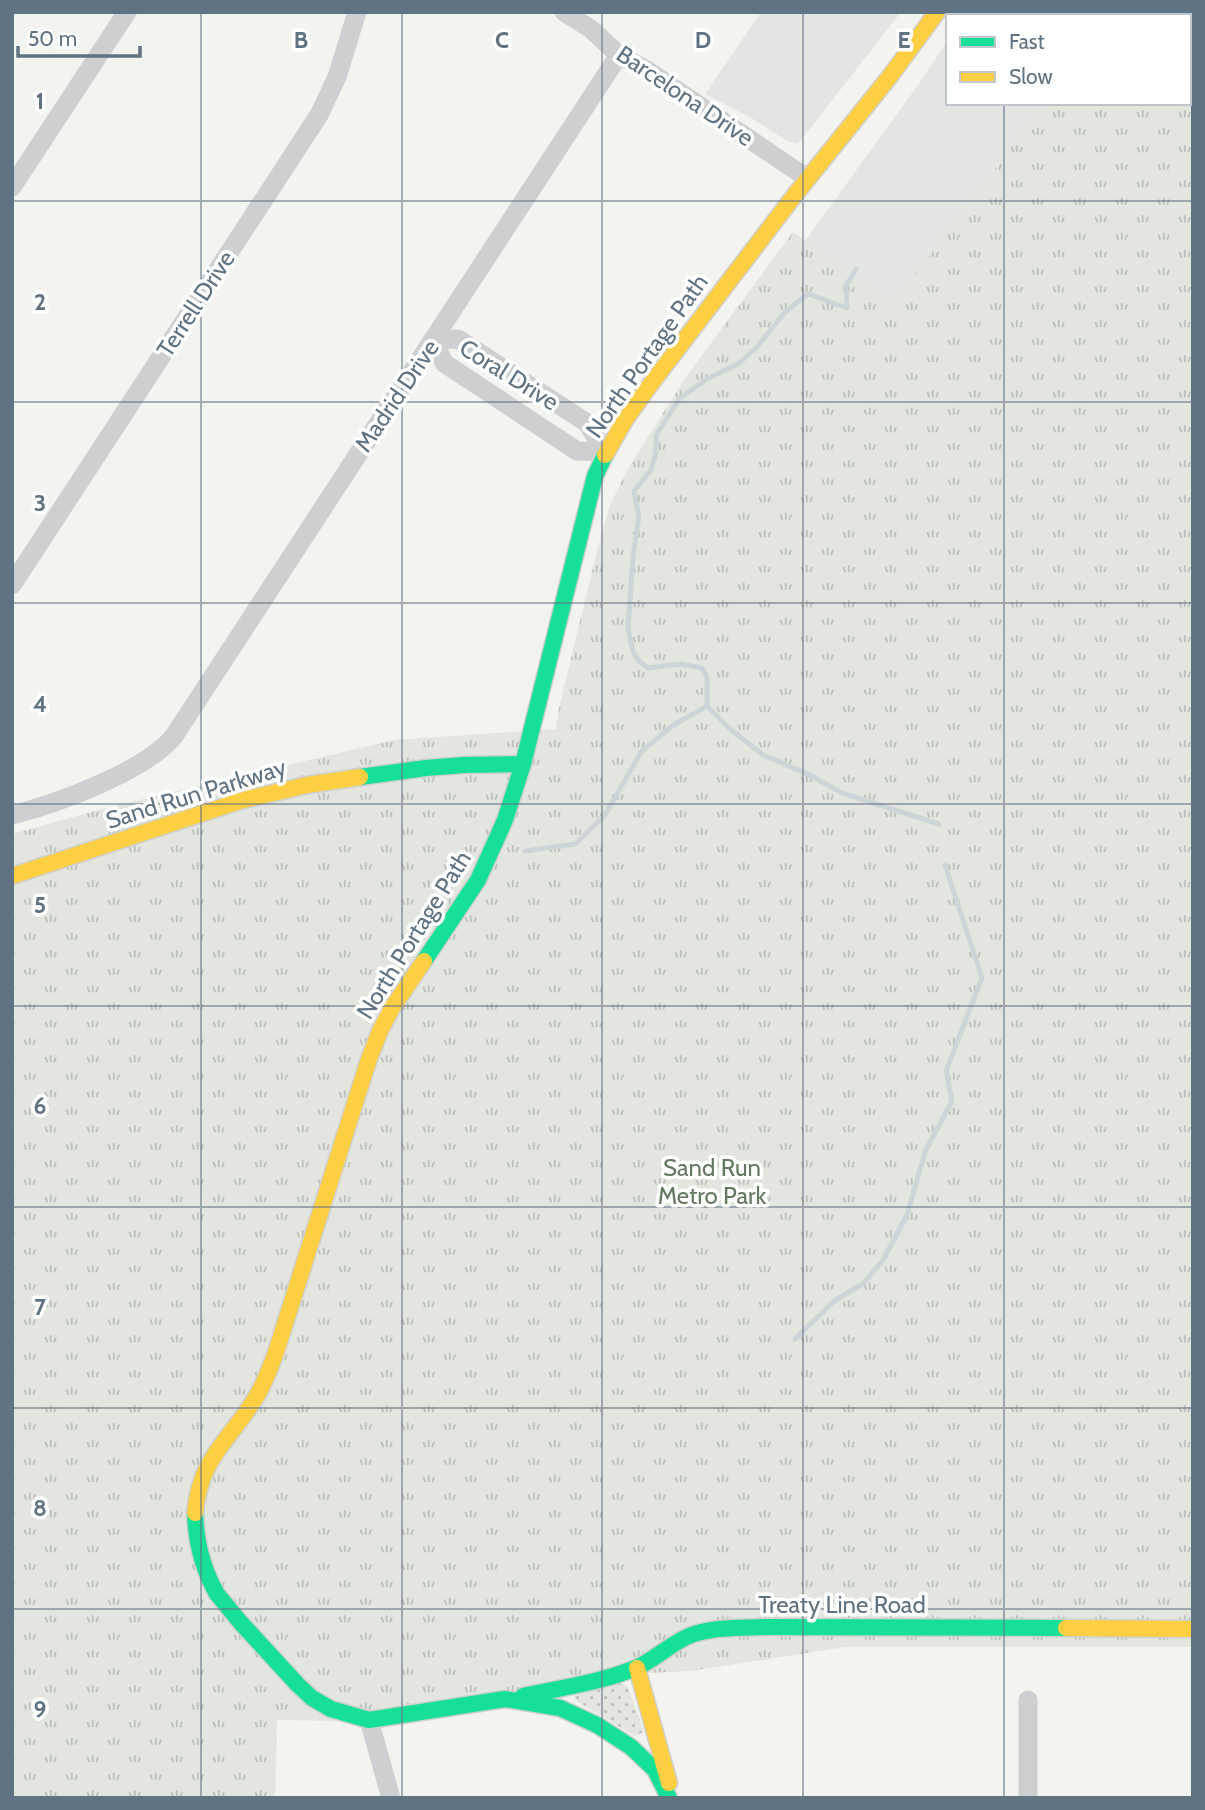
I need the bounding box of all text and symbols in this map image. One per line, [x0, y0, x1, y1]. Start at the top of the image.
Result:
scale bar [18, 14, 140, 58]
legend [946, 14, 1191, 105]
text: 50 m [28, 26, 77, 51]
text: B [294, 26, 308, 54]
text: C [495, 26, 509, 54]
text: E [897, 26, 911, 54]
text: Fast [1009, 29, 1045, 54]
street label: Barcelona Drive [611, 40, 759, 152]
text: Slow [1009, 64, 1053, 89]
text: 1 [36, 87, 44, 115]
street label: Terrell Drive [150, 245, 241, 362]
street label: North Portage Path [579, 268, 714, 443]
text: 2 [34, 288, 46, 316]
street label: Coral Drive [454, 333, 564, 416]
street label: Madrid Drive [348, 334, 445, 457]
text: 3 [34, 489, 46, 517]
text: 4 [33, 690, 47, 718]
street label: Sand Run Parkway [102, 752, 289, 835]
street label: North Portage Path [350, 845, 477, 1024]
text: 5 [34, 891, 46, 919]
text: 6 [34, 1092, 46, 1120]
park label: Sand Run Metro Park [658, 1153, 767, 1210]
text: 7 [34, 1293, 46, 1321]
text: 8 [33, 1494, 47, 1522]
street label: Treaty Line Road [758, 1590, 926, 1619]
text: 9 [34, 1695, 46, 1723]

